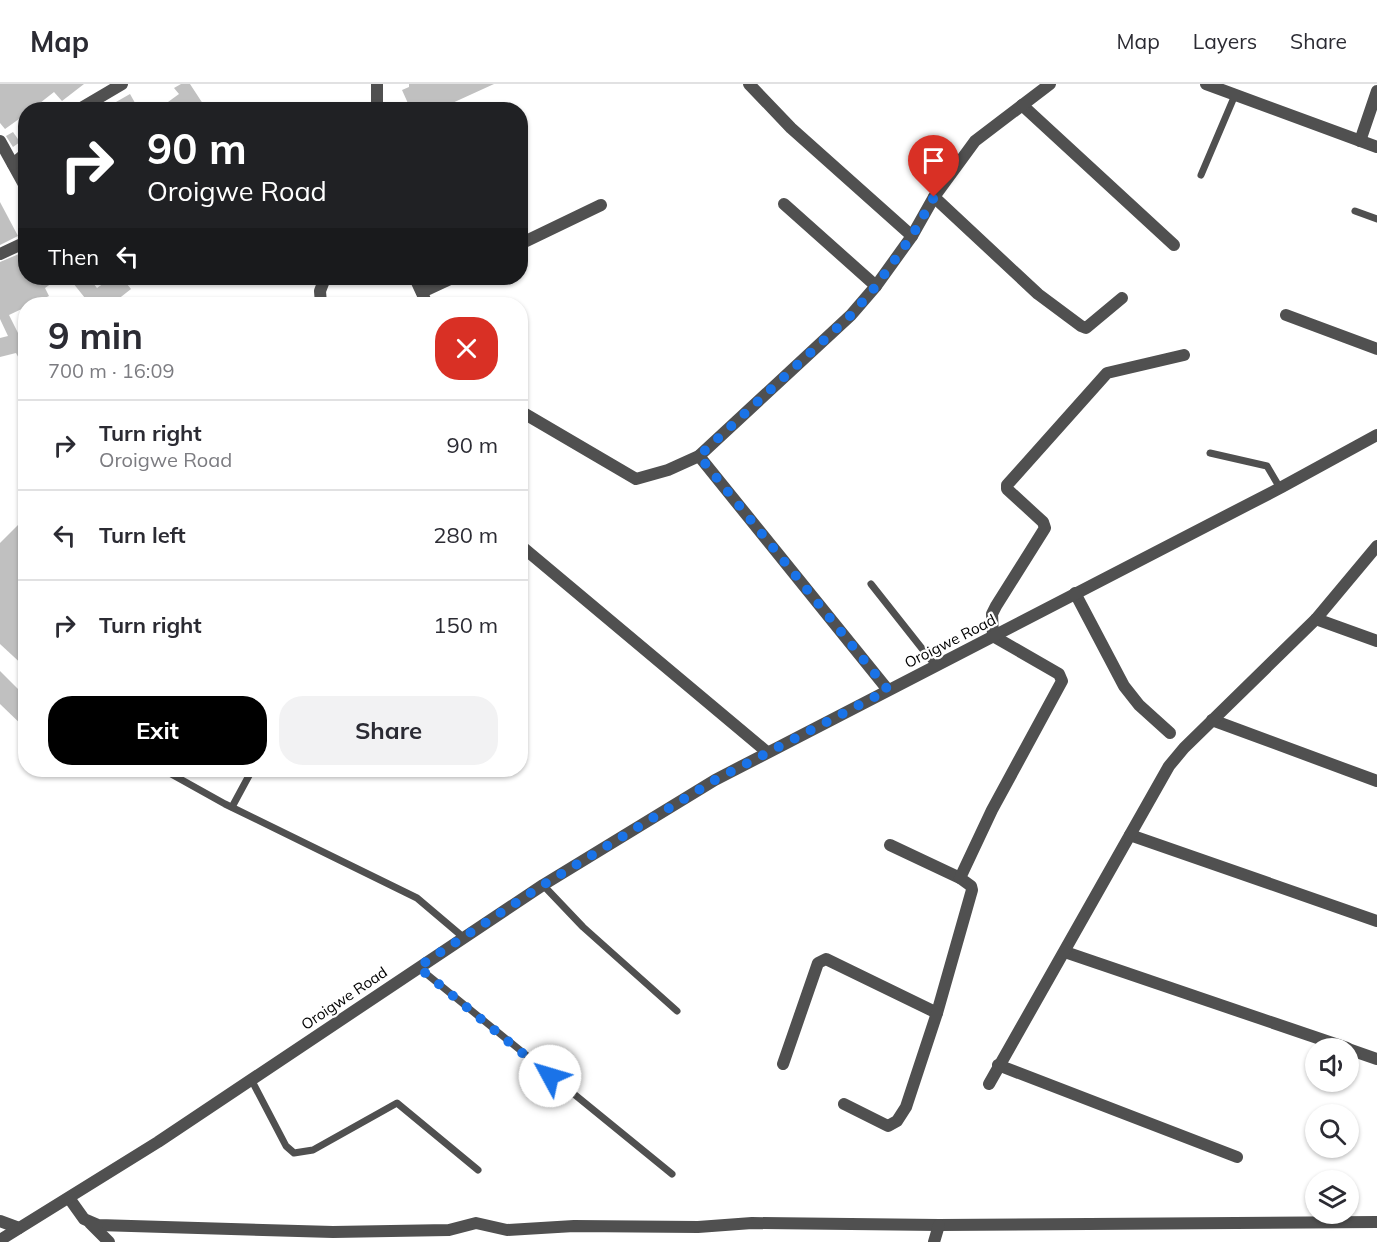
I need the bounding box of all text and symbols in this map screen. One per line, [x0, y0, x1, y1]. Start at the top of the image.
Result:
text: Map [30, 24, 89, 59]
text: Map [1117, 28, 1160, 54]
text: Layers [1193, 28, 1257, 54]
text: Share [1290, 28, 1347, 54]
text: 90 m [147, 122, 247, 175]
icon: right [48, 126, 126, 204]
pin [908, 135, 959, 197]
icon: arrive [917, 144, 950, 177]
text: Oroigwe Road [147, 174, 327, 208]
icon: left [111, 240, 144, 273]
text: Then [48, 243, 99, 271]
text: 9 min [48, 313, 143, 358]
button: close [435, 317, 498, 380]
text: 700 m · 16:09 [48, 358, 174, 383]
text: Turn right [99, 419, 202, 447]
icon: right [48, 429, 81, 462]
text: 90 m [447, 431, 498, 459]
text: Oroigwe Road [99, 447, 232, 472]
icon: left [48, 519, 81, 552]
text: Turn left [99, 521, 186, 549]
text: 280 m [433, 521, 498, 549]
icon: right [48, 609, 81, 642]
street label: Oroigwe Road [901, 610, 999, 672]
text: Turn right [99, 611, 202, 639]
text: 150 m [433, 611, 498, 639]
button: Exit [48, 696, 267, 765]
button: Share [279, 696, 498, 765]
street label: Oroigwe Road [297, 962, 391, 1034]
map controls [1305, 1038, 1359, 1224]
button: sound [1305, 1038, 1359, 1092]
position arrow [518, 1044, 582, 1108]
button: search [1305, 1104, 1359, 1158]
button: layers [1305, 1170, 1359, 1224]

